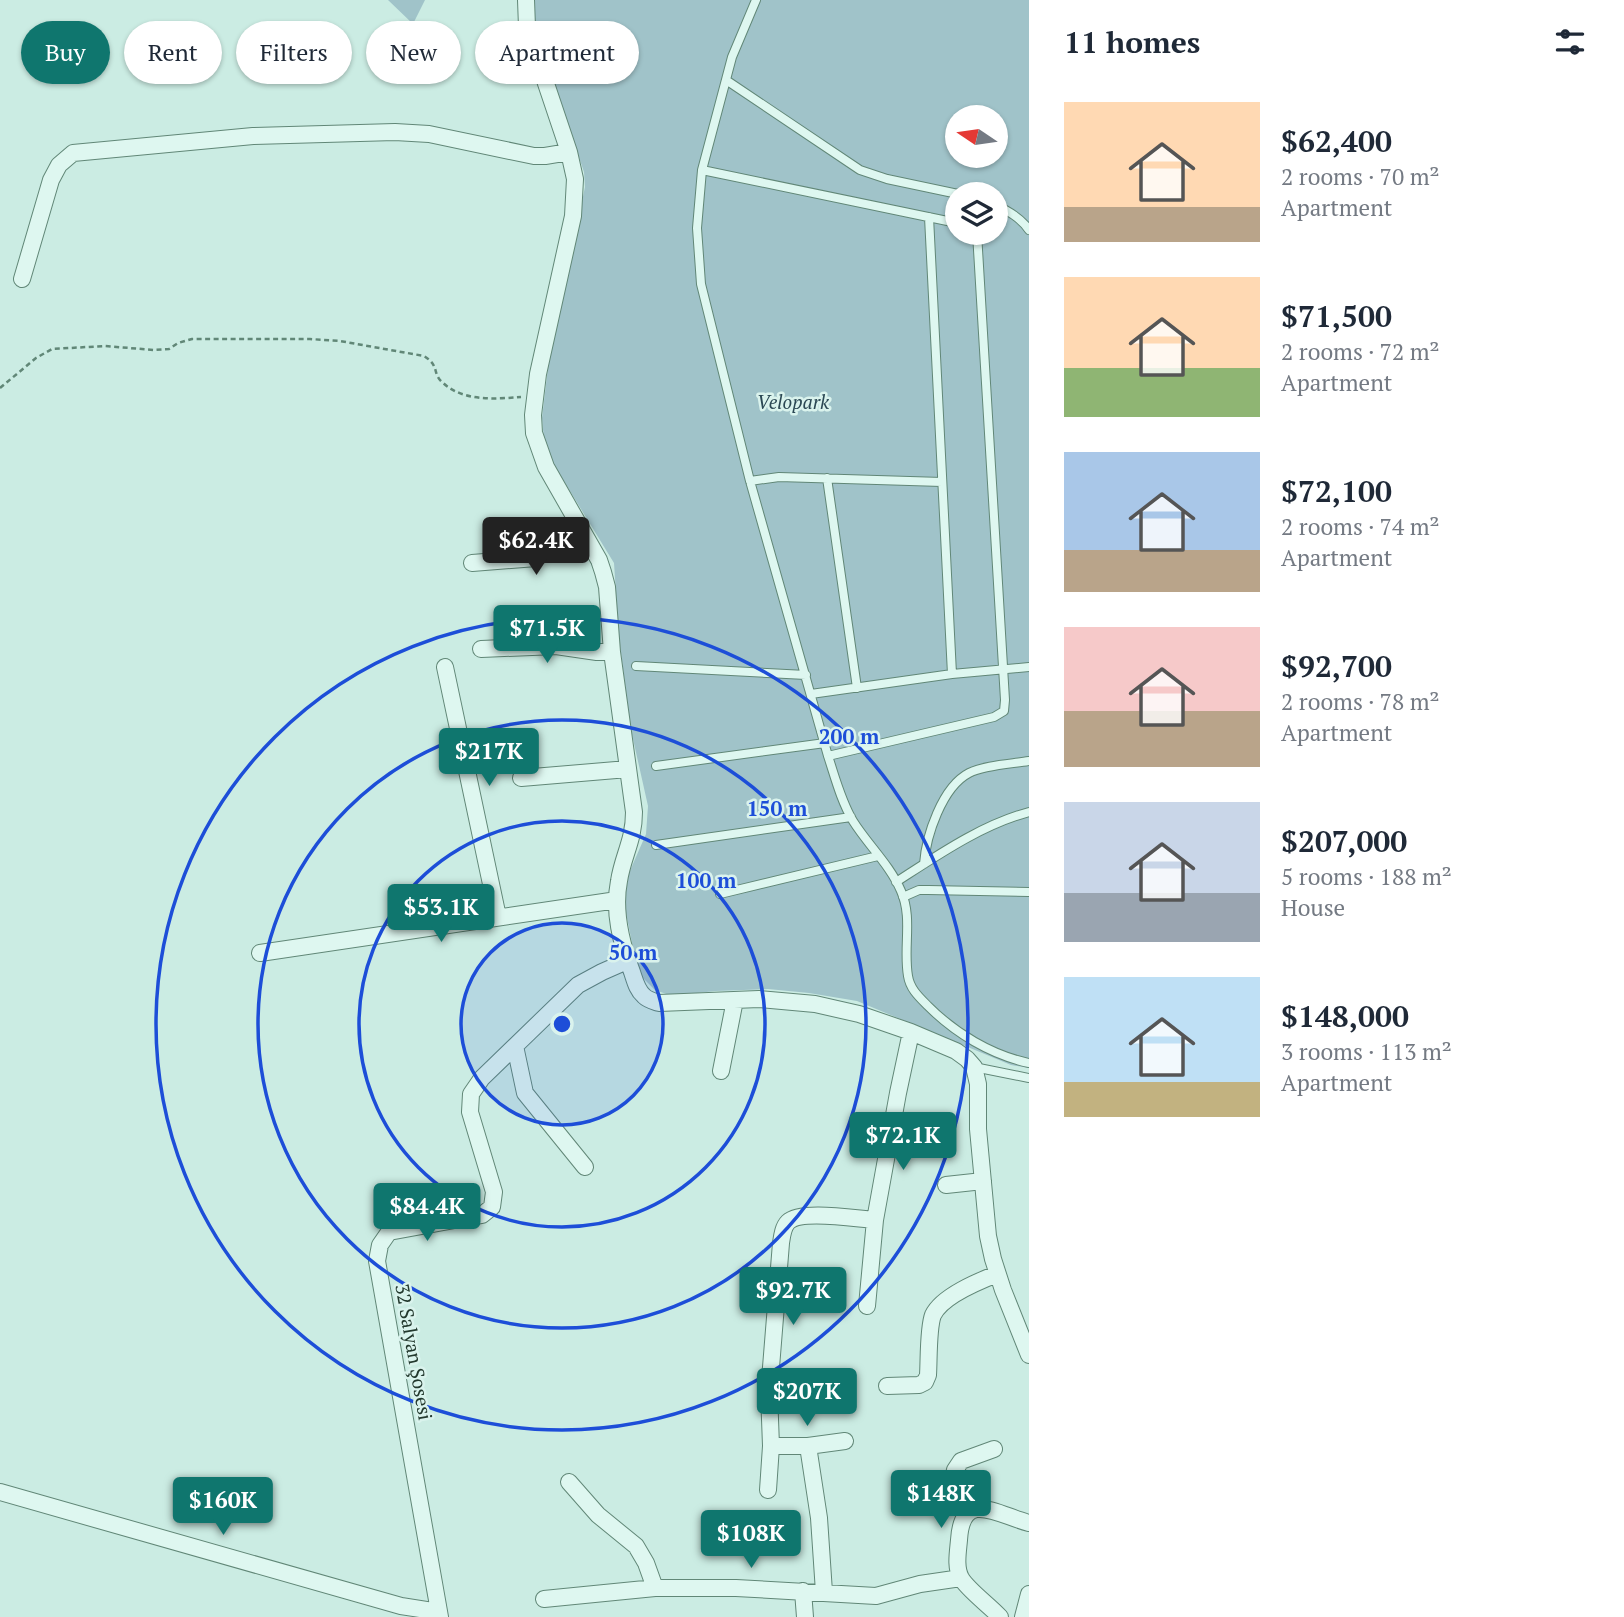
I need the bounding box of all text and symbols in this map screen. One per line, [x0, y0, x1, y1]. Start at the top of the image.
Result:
chip: Buy [21, 21, 110, 84]
chip: Rent [124, 21, 222, 84]
chip: Filters [236, 21, 352, 84]
chip: New [366, 21, 461, 84]
chip: Apartment [475, 21, 639, 84]
text: 11 homes [1064, 22, 1200, 62]
icon: filters [1551, 23, 1589, 61]
north arrow [945, 105, 1008, 168]
map controls [945, 105, 1008, 245]
text: $62,400 [1281, 121, 1392, 161]
icon: home [1120, 130, 1204, 214]
text: 2 rooms · 70 m² [1281, 161, 1440, 192]
button: layers [945, 182, 1008, 245]
text: Apartment [1281, 192, 1392, 223]
text: $71,500 [1281, 296, 1392, 336]
icon: home [1120, 305, 1204, 389]
text: 2 rooms · 72 m² [1281, 336, 1440, 367]
text: Apartment [1281, 367, 1392, 398]
park label: Velopark [757, 389, 830, 414]
text: $72,100 [1281, 471, 1392, 511]
icon: home [1120, 480, 1204, 564]
text: 2 rooms · 74 m² [1281, 511, 1440, 542]
pin: $62.4K [479, 518, 593, 577]
text: $62.4K [498, 524, 574, 555]
text: Apartment [1281, 542, 1392, 573]
pin: $71.5K [490, 606, 604, 665]
text: $71.5K [509, 612, 585, 643]
text: $92,700 [1281, 646, 1392, 686]
icon: home [1120, 655, 1204, 739]
text: 2 rooms · 78 m² [1281, 686, 1440, 717]
text: Apartment [1281, 717, 1392, 748]
text: 200 m [819, 722, 880, 750]
pin: $217K [440, 728, 538, 788]
text: $217K [455, 735, 523, 766]
text: 150 m [747, 794, 808, 822]
text: $207,000 [1281, 821, 1407, 861]
icon: home [1120, 830, 1204, 914]
text: 5 rooms · 188 m² [1281, 861, 1452, 892]
text: 100 m [676, 866, 737, 894]
pin: $53.1K [384, 884, 498, 944]
text: $53.1K [403, 891, 479, 922]
text: House [1281, 892, 1345, 923]
text: 50 m [609, 938, 658, 966]
text: $148,000 [1281, 996, 1409, 1036]
icon: home [1120, 1005, 1204, 1089]
centre of rings [550, 1012, 574, 1036]
text: 3 rooms · 113 m² [1281, 1036, 1452, 1067]
text: Apartment [1281, 1067, 1392, 1098]
pin: $72.1K [846, 1112, 960, 1172]
text: $72.1K [865, 1119, 941, 1150]
pin: $84.4K [370, 1184, 484, 1243]
text: $84.4K [389, 1190, 465, 1221]
pin: $92.7K [736, 1268, 850, 1327]
text: $92.7K [755, 1274, 831, 1305]
street label: 32 Salyan Şosesi [390, 1282, 439, 1422]
pin: $207K [758, 1368, 856, 1428]
text: $207K [773, 1375, 841, 1406]
pin: $148K [892, 1470, 990, 1530]
text: $148K [907, 1477, 975, 1508]
pin: $160K [174, 1478, 272, 1537]
text: $160K [189, 1484, 257, 1515]
pin: $108K [702, 1510, 800, 1570]
text: $108K [717, 1517, 785, 1548]

